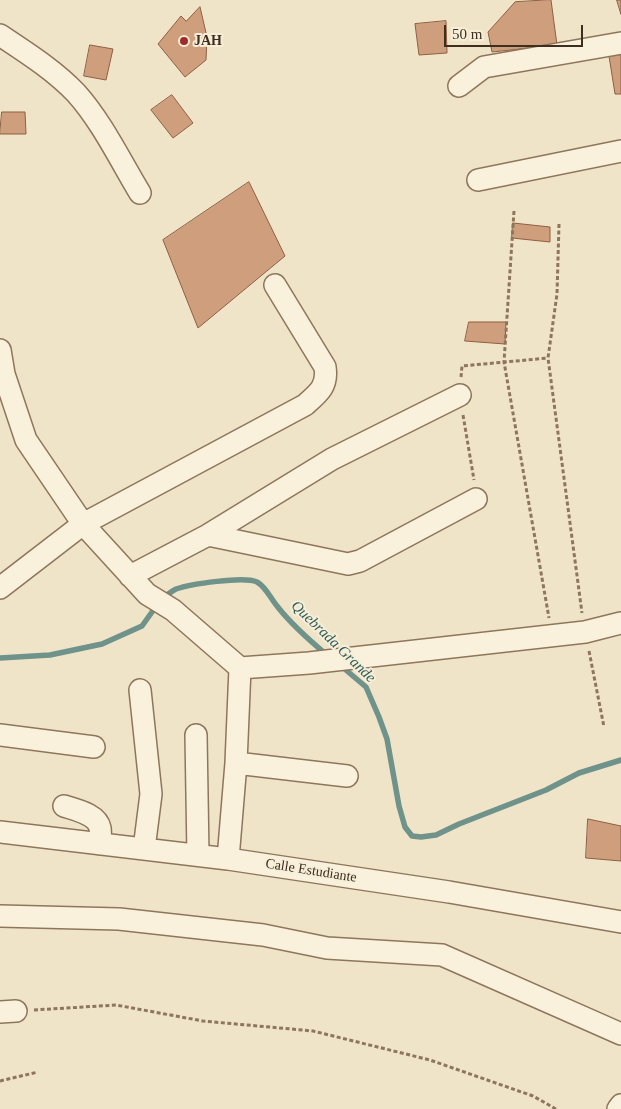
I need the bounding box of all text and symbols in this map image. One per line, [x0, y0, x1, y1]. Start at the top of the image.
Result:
scale bar [446, 15, 585, 47]
text: 50 m [452, 26, 482, 42]
place label: JAH [194, 33, 222, 49]
marker: JAH [178, 35, 190, 47]
water label: Quebrada Grande [287, 597, 379, 687]
street label: Calle Estudiante [264, 855, 358, 887]

